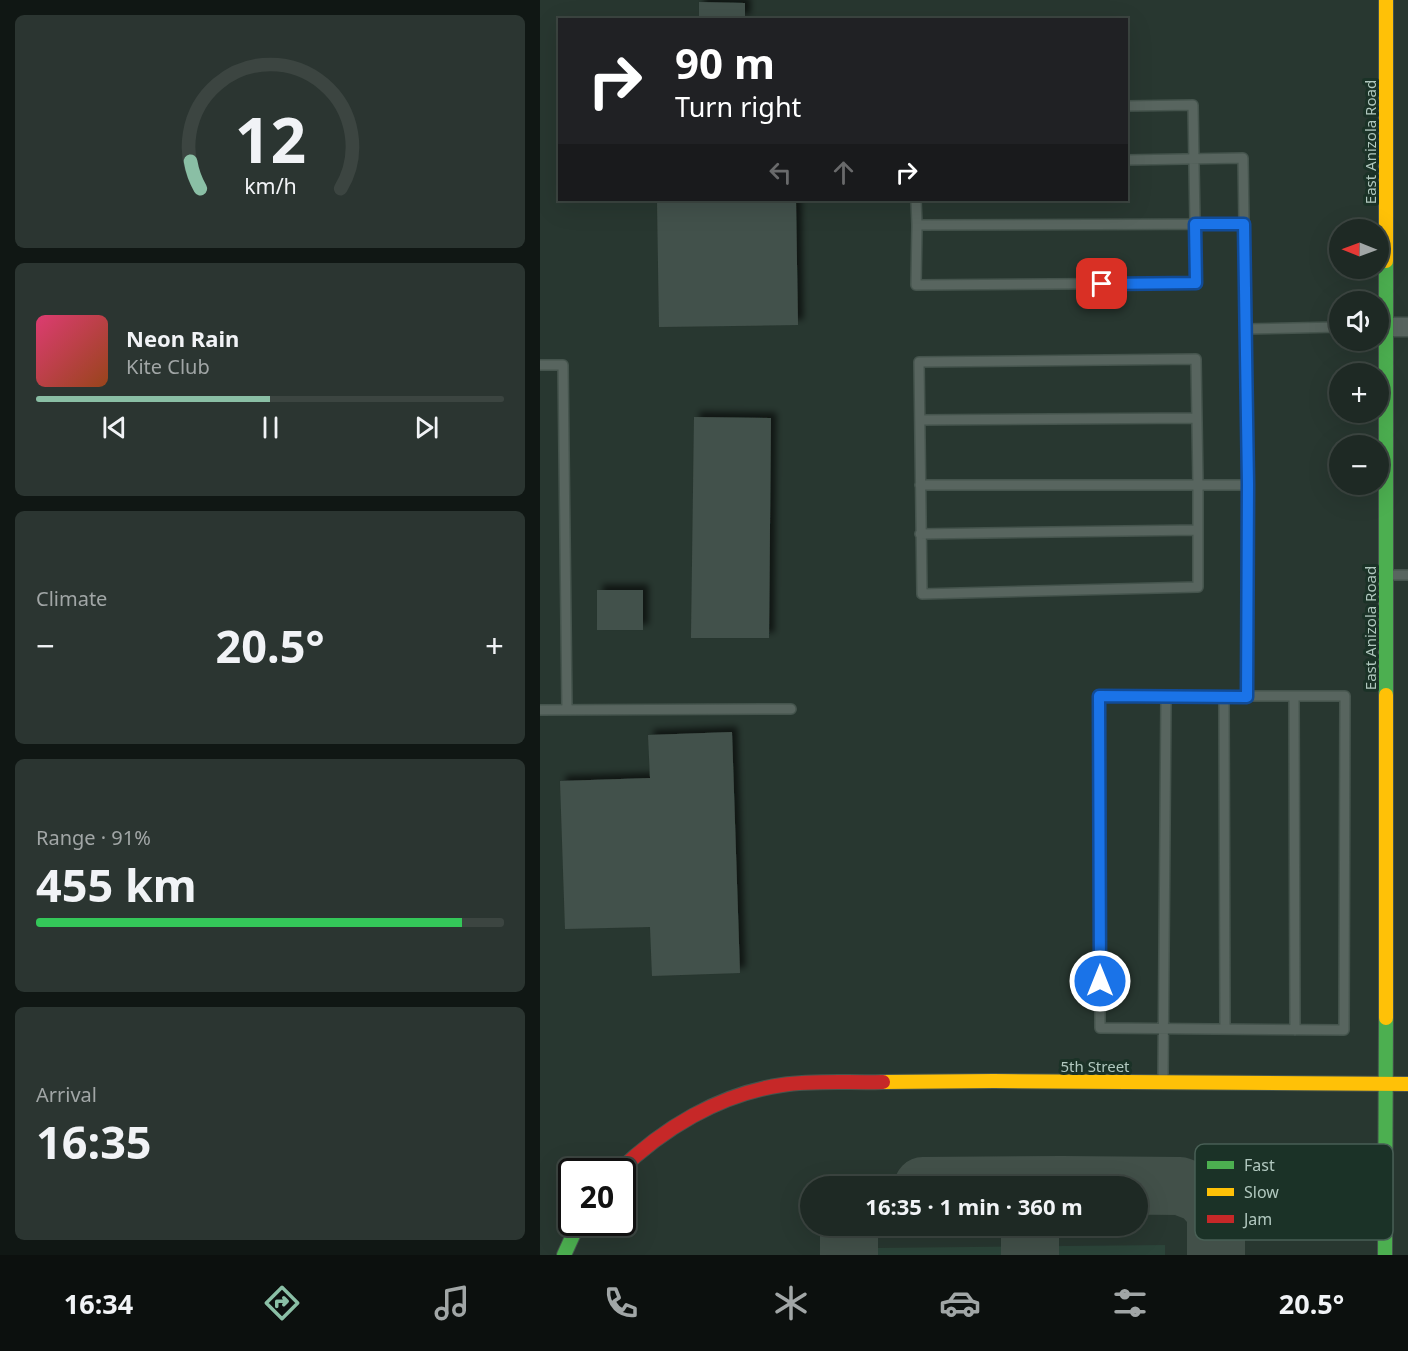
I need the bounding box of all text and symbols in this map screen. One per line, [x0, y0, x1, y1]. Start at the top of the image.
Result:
text: 90 m [675, 34, 775, 91]
icon: right [576, 42, 654, 120]
street label: East Anizola Road [1360, 80, 1380, 204]
text: Turn right [675, 88, 801, 125]
text: 12 [234, 96, 306, 181]
icon: left [764, 156, 797, 189]
icon: ahead [827, 156, 860, 189]
icon: right [890, 156, 923, 189]
text: km/h [244, 171, 296, 200]
north arrow [1329, 219, 1389, 279]
map controls [1329, 219, 1389, 495]
pin [1076, 258, 1127, 309]
icon: arrive [1085, 267, 1118, 300]
button: sound [1329, 291, 1389, 351]
text: Neon Rain [126, 323, 239, 353]
text: Kite Club [126, 353, 210, 380]
button: + [1329, 363, 1389, 423]
icon: previous [98, 411, 131, 444]
icon: pause [254, 411, 287, 444]
icon: next [410, 411, 443, 444]
button: − [1329, 435, 1389, 495]
street label: East Anizola Road [1360, 566, 1380, 690]
text: Climate [36, 585, 107, 612]
text: 20.5° [216, 615, 324, 676]
text: − [36, 623, 55, 668]
text: + [485, 623, 504, 668]
text: Range · 91% [36, 824, 151, 851]
text: 455 km [36, 854, 197, 915]
position arrow [1068, 949, 1132, 1013]
street label: 5th Street [1060, 1056, 1130, 1076]
text: Arrival [36, 1081, 97, 1108]
text: 16:35 [36, 1111, 152, 1172]
legend [1195, 1144, 1393, 1240]
text: Fast [1244, 1154, 1275, 1176]
speed limit sign: 20 [558, 1158, 636, 1236]
text: Slow [1244, 1181, 1279, 1203]
text: 16:35 · 1 min · 360 m [865, 1191, 1083, 1221]
text: Jam [1242, 1208, 1272, 1230]
icon: directions [261, 1282, 303, 1324]
icon: music [431, 1282, 473, 1324]
icon: phone [600, 1282, 642, 1324]
icon: climate [770, 1282, 812, 1324]
icon: car [939, 1282, 981, 1324]
icon: filters [1109, 1282, 1151, 1324]
text: 16:34 [64, 1285, 133, 1322]
text: 20.5° [1279, 1285, 1344, 1322]

